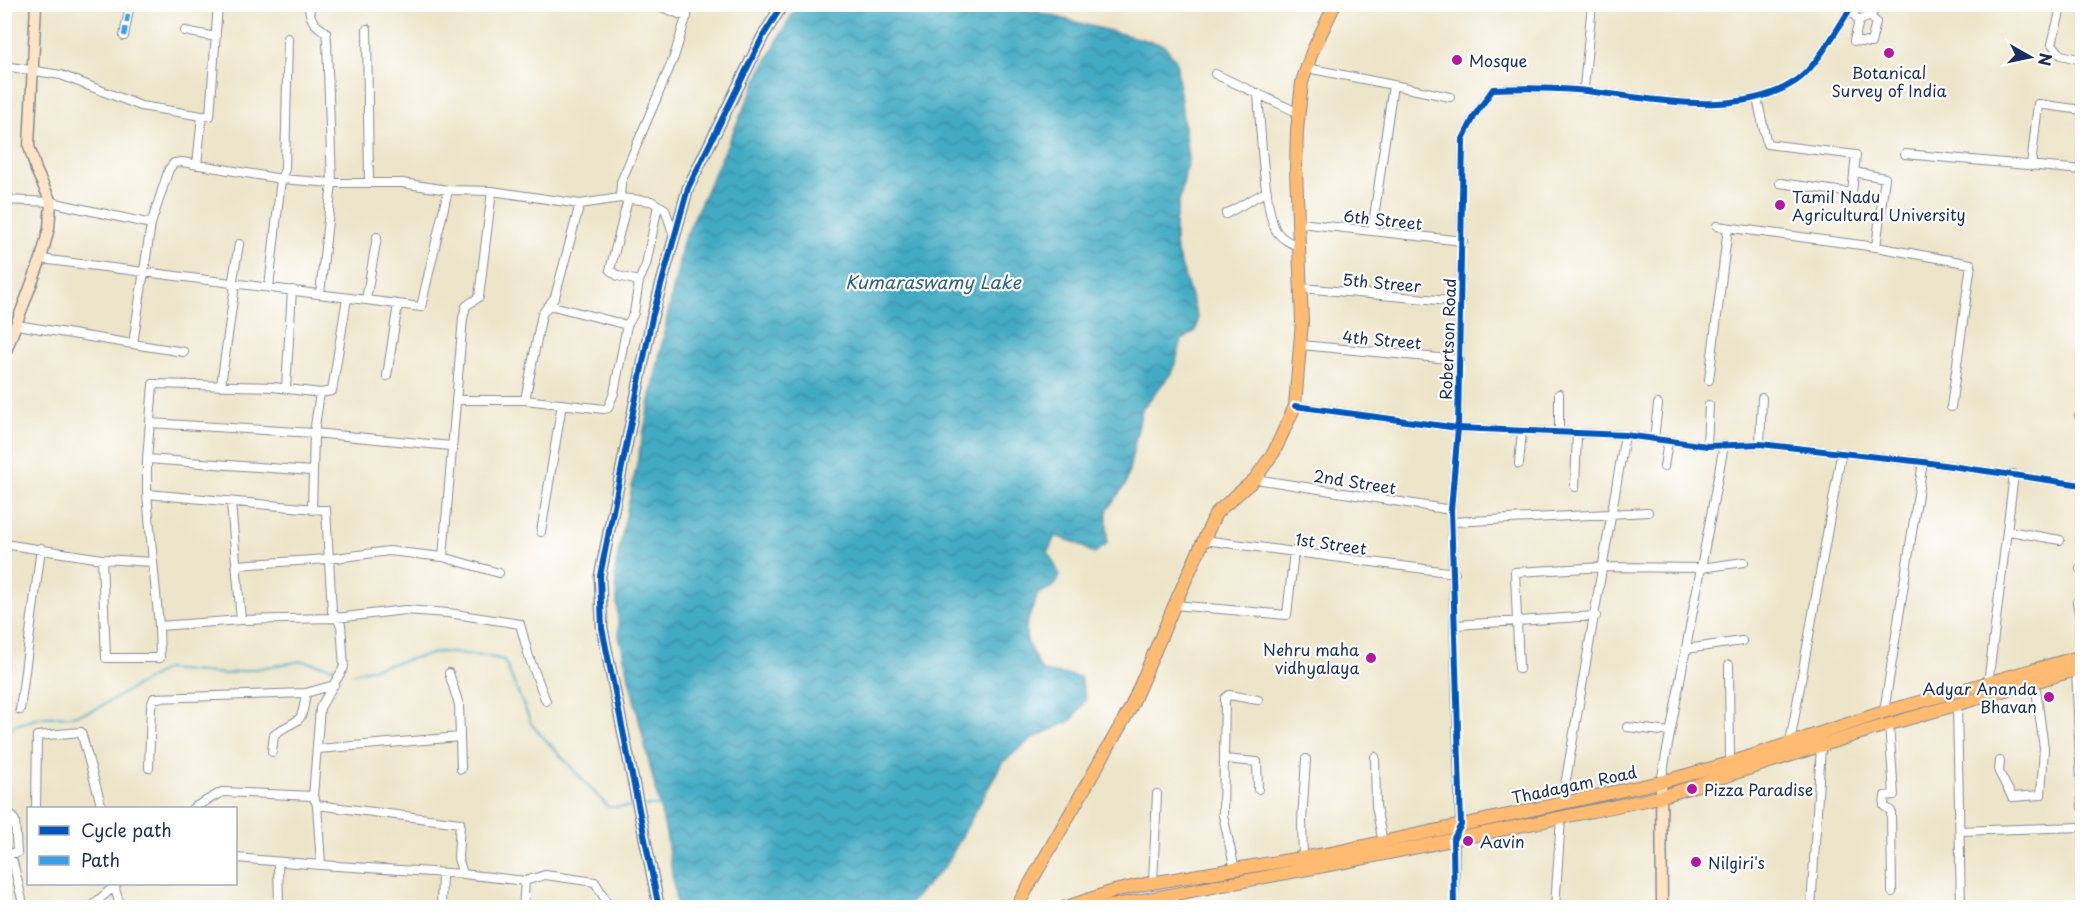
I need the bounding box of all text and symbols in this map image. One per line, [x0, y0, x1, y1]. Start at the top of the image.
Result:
north arrow [2000, 27, 2060, 87]
marker: Botanical Survey of India [1882, 46, 1896, 60]
place label: Mosque [1469, 48, 1528, 72]
text: N [2033, 51, 2059, 68]
marker: Mosque [1450, 53, 1464, 67]
place label: Botanical Survey of India [1831, 60, 1947, 102]
place label: Tamil Nadu Agricultural University [1792, 184, 1966, 226]
marker: Tamil Nadu Agricultural University [1773, 198, 1787, 212]
street label: 6th Street [1342, 203, 1424, 235]
street label: 5th Streer [1342, 267, 1423, 297]
water label: Kumaraswamy Lake [845, 268, 1022, 295]
street label: Robertson Road [1433, 278, 1461, 400]
street label: 4th Street [1342, 324, 1423, 354]
street label: 2nd Street [1312, 463, 1398, 499]
street label: 1st Street [1294, 526, 1369, 560]
place label: Nehru maha vidhyalaya [1263, 637, 1359, 679]
marker: Nehru maha vidhyalaya [1364, 651, 1378, 665]
place label: Adyar Ananda Bhavan [1922, 676, 2038, 718]
marker: Adyar Ananda Bhavan [2042, 690, 2056, 704]
street label: Thadagam Road [1509, 759, 1639, 809]
place label: Pizza Paradise [1704, 777, 1813, 801]
marker: Pizza Paradise [1685, 782, 1699, 796]
legend [27, 807, 237, 885]
text: Cycle path [81, 816, 172, 843]
place label: Aavin [1480, 829, 1525, 853]
marker: Aavin [1461, 834, 1475, 848]
text: Path [81, 846, 120, 873]
place label: Nilgiri's [1708, 850, 1765, 874]
marker: Nilgiri's [1689, 855, 1703, 869]

